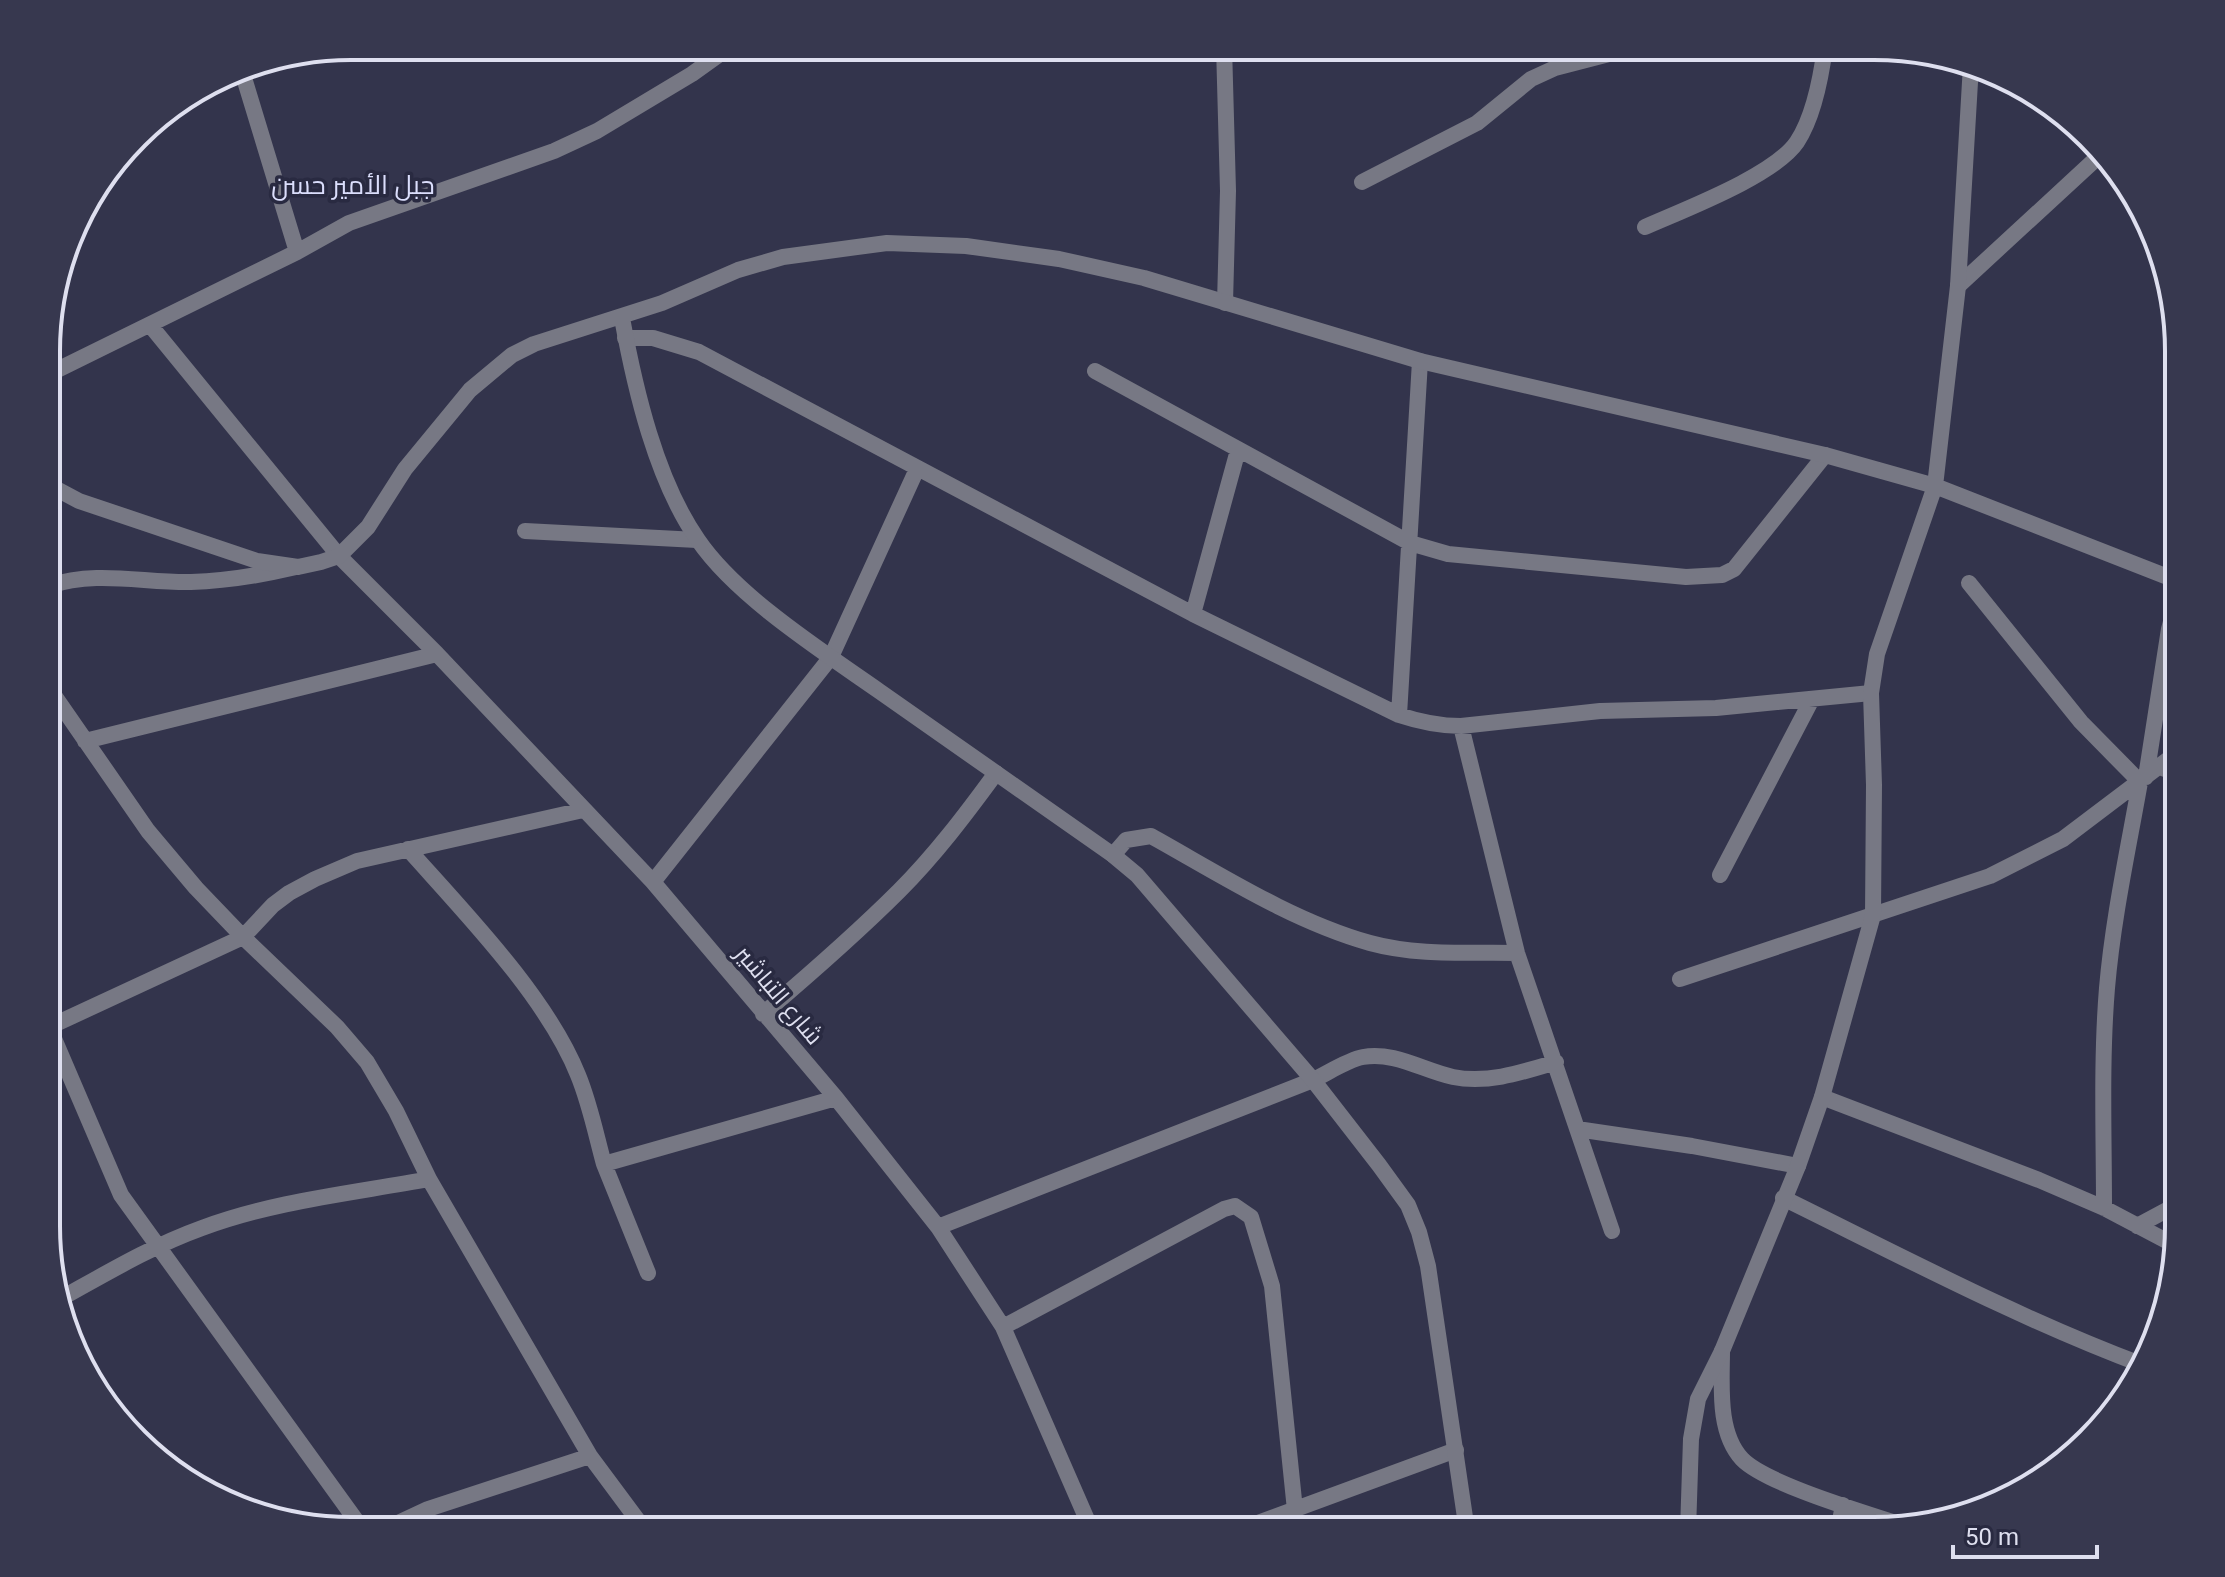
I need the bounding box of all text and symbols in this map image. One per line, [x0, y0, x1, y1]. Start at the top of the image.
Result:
district label: جبل الأمير حسن [271, 170, 435, 201]
street label: شارع التباشير [727, 938, 829, 1052]
scale bar [1953, 1509, 2097, 1559]
text: 50 m [1965, 1523, 2019, 1551]

